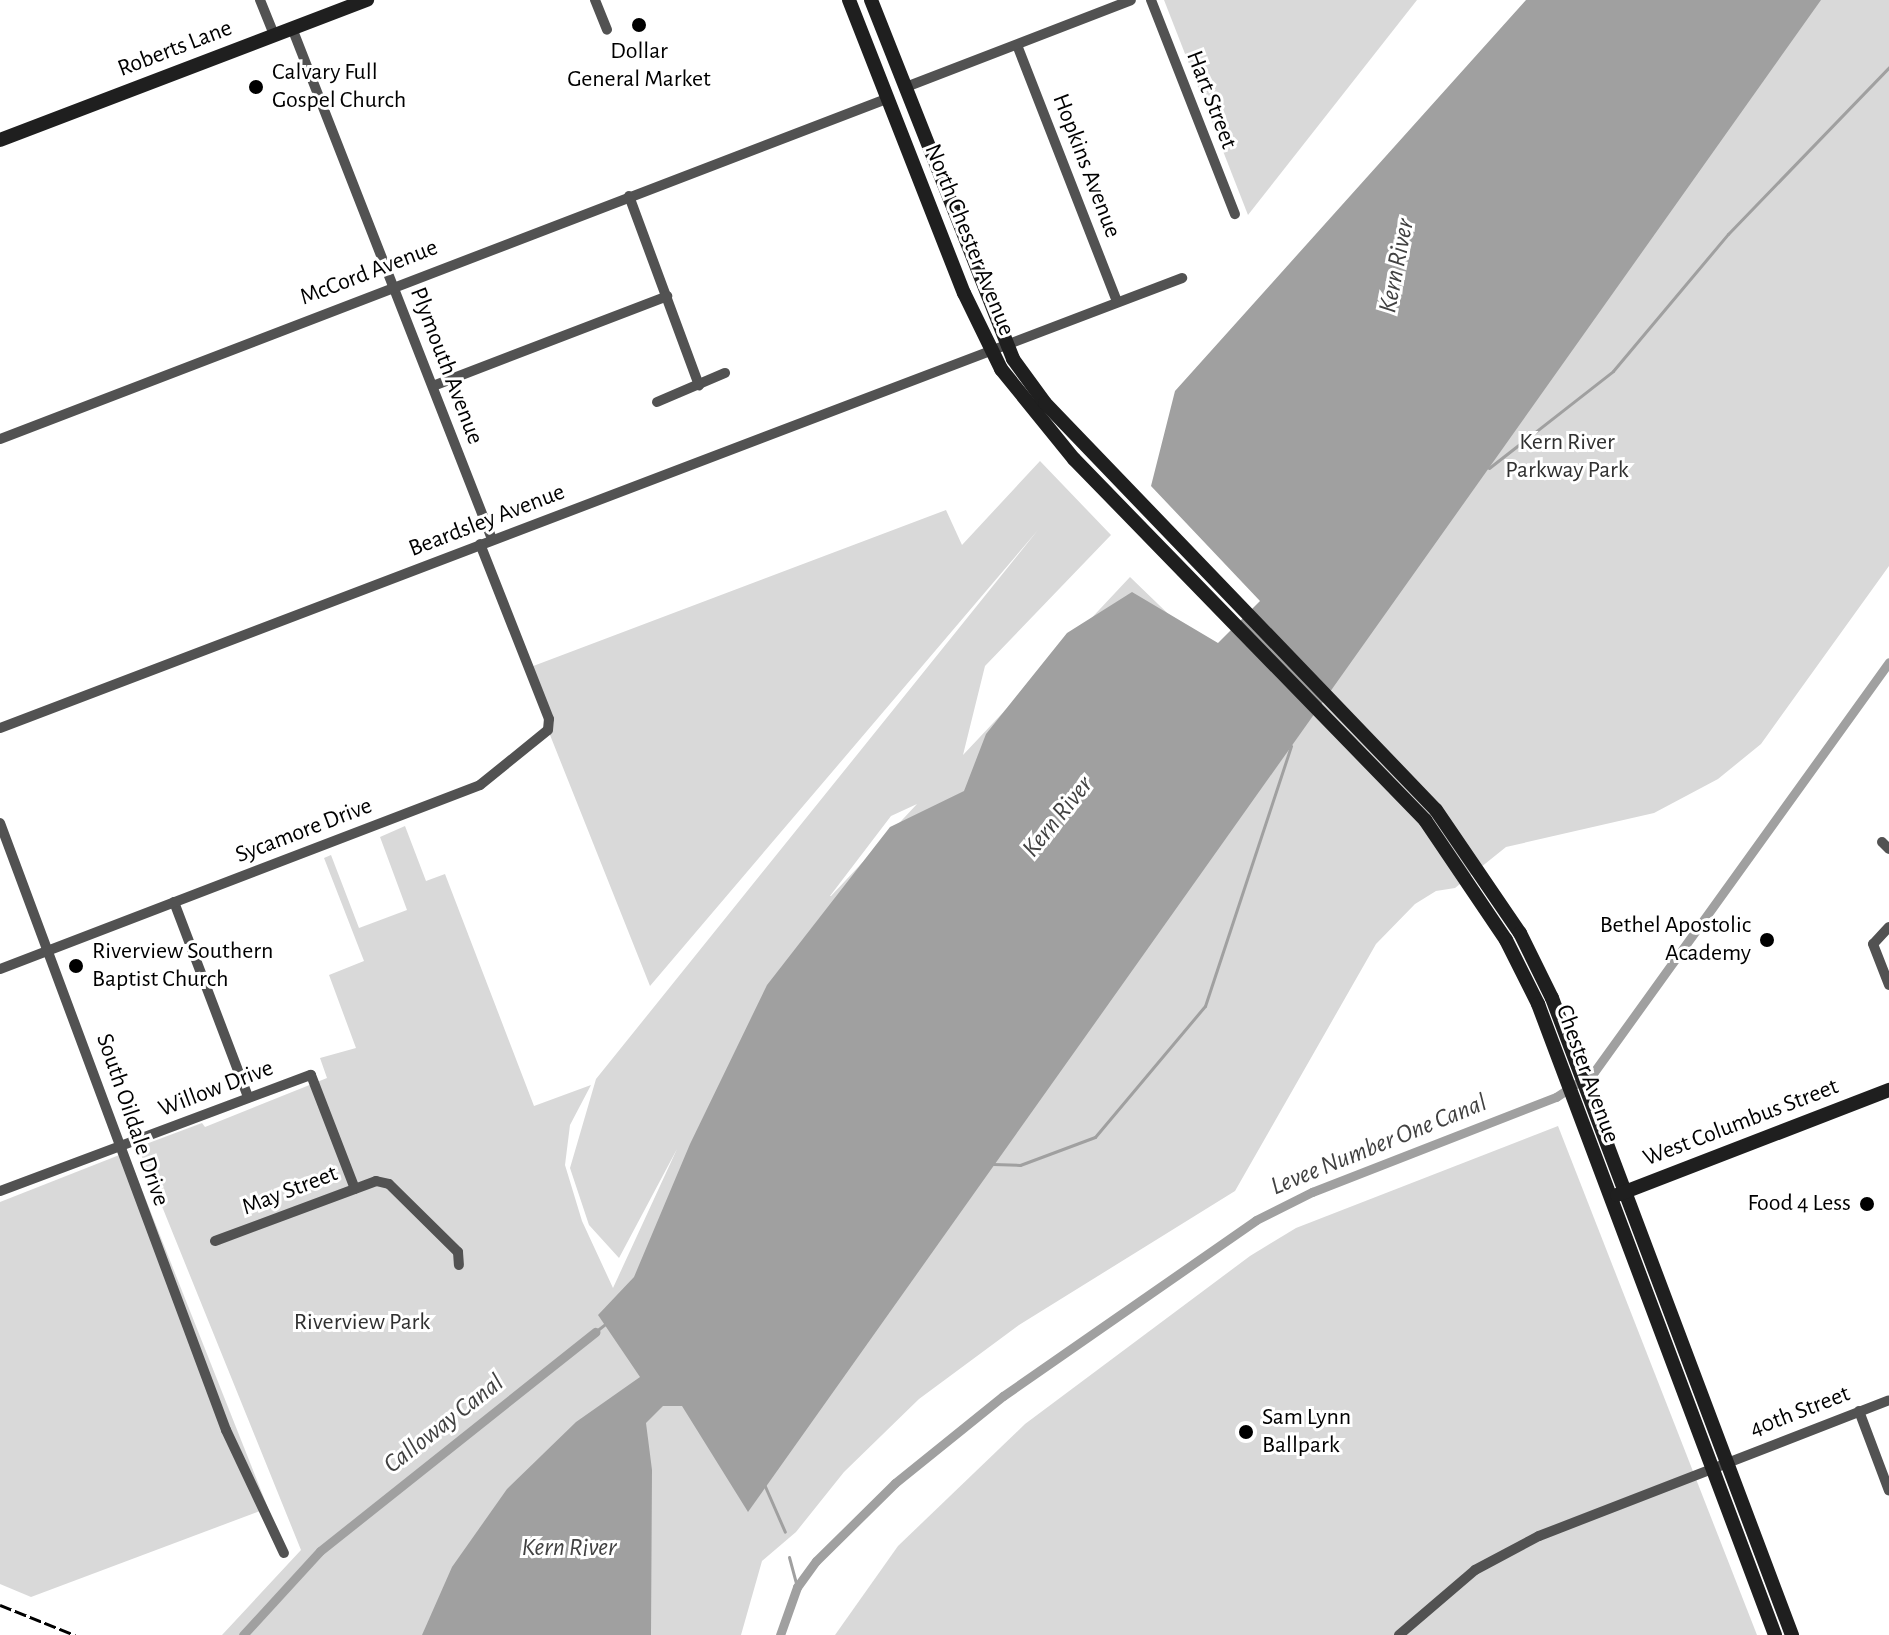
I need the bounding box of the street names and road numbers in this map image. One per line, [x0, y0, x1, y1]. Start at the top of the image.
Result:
street label: Roberts Lane [114, 14, 236, 84]
street label: Hart Street [1179, 47, 1243, 153]
street label: Hopkins Avenue [1045, 90, 1127, 242]
street label: North Chester Avenue [917, 140, 1021, 340]
street label: McCord Avenue [296, 234, 442, 312]
street label: Plymouth Avenue [403, 283, 489, 449]
street label: Beardsley Avenue [405, 478, 569, 564]
street label: Sycamore Drive [232, 792, 376, 870]
street label: Chester Avenue [1549, 1001, 1625, 1147]
street label: South Oildale Drive [89, 1030, 175, 1210]
street label: Willow Drive [155, 1054, 277, 1124]
street label: West Columbus Street [1639, 1073, 1843, 1173]
street label: May Street [238, 1160, 342, 1222]
street label: 40th Street [1746, 1380, 1854, 1444]

